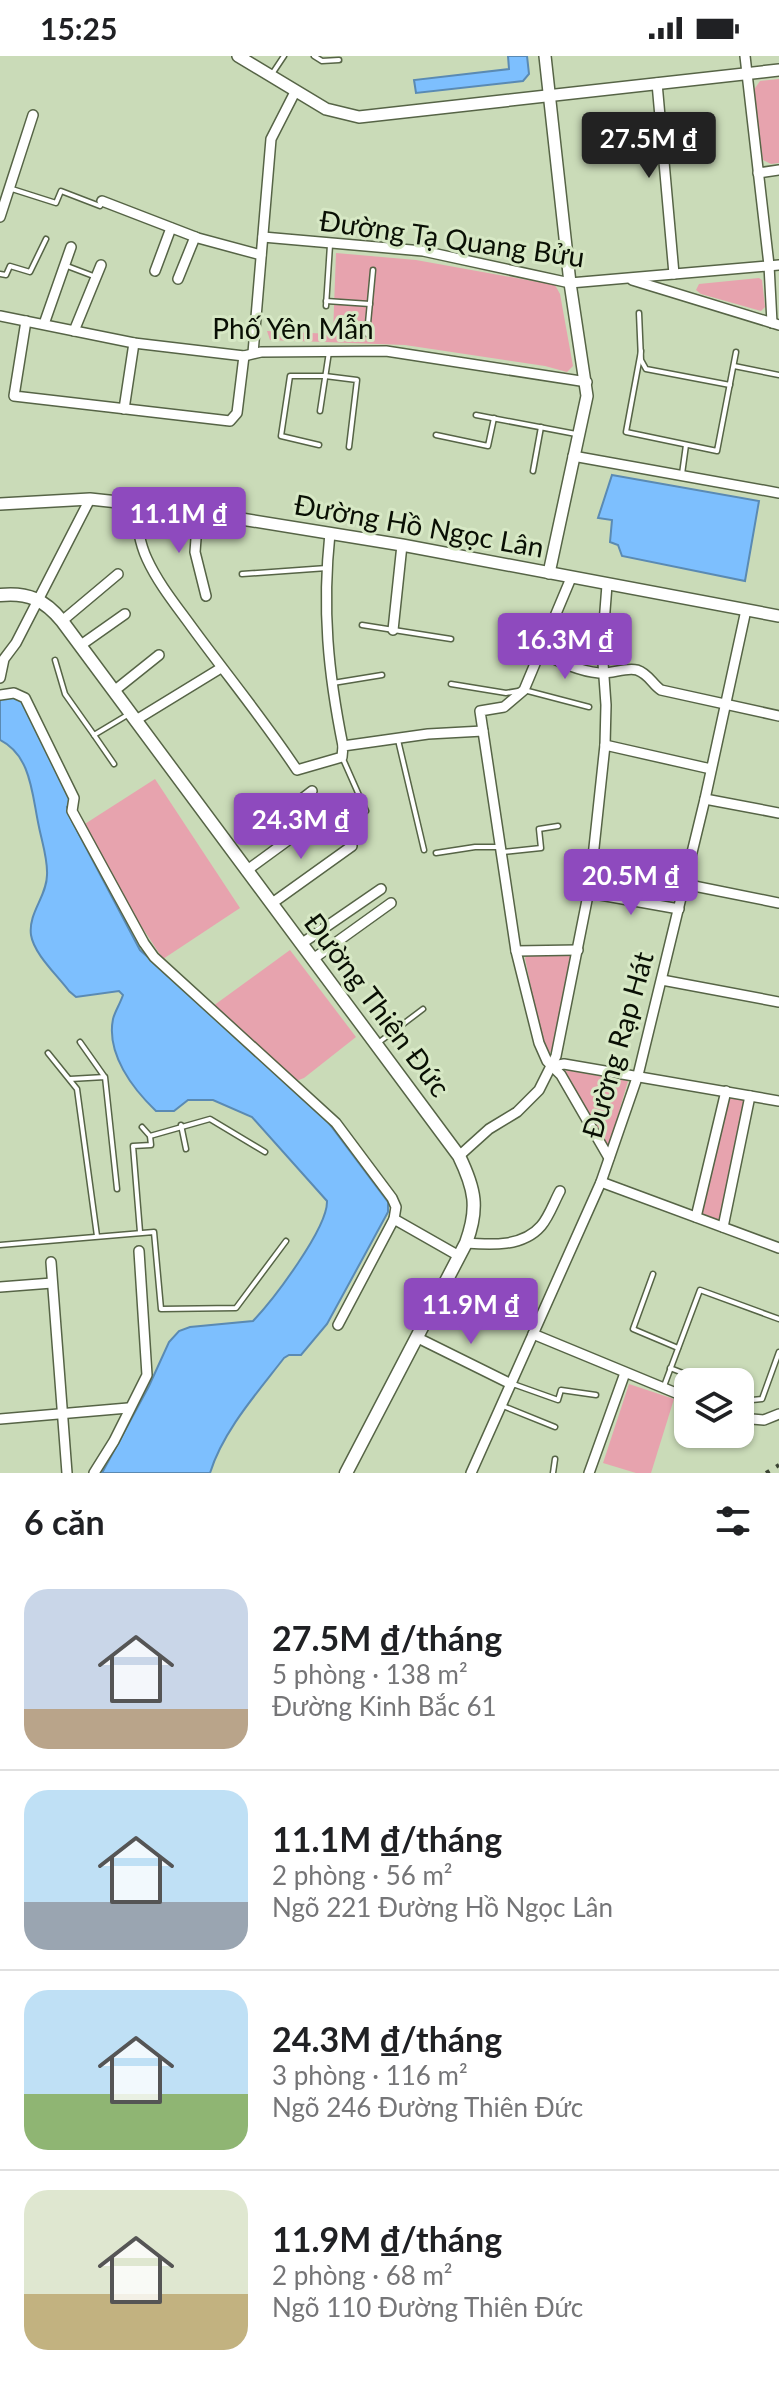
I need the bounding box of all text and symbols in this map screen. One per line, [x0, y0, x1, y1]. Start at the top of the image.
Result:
text: 15:25 [40, 10, 117, 46]
pin: 27.5M ₫ [575, 112, 723, 180]
text: 27.5M ₫ [600, 122, 698, 154]
street label: Đường Tạ Quang Bửu [317, 203, 587, 273]
street label: Phố Yên Mẫn [212, 311, 374, 345]
street label: Đường Hồ Ngọc Lân [292, 486, 547, 564]
pin: 11.1M ₫ [105, 487, 253, 555]
text: 11.1M ₫ [130, 497, 228, 529]
pin: 16.3M ₫ [491, 613, 639, 681]
text: 16.3M ₫ [516, 623, 614, 655]
pin: 24.3M ₫ [227, 793, 375, 861]
text: 24.3M ₫ [252, 803, 350, 835]
pin: 20.5M ₫ [557, 849, 705, 917]
text: 20.5M ₫ [582, 859, 680, 891]
street label: Đường Thiên Đức [298, 906, 458, 1103]
street label: Đường Rạp Hát [574, 948, 660, 1142]
pin: 11.9M ₫ [397, 1278, 545, 1346]
text: 11.9M ₫ [422, 1288, 520, 1320]
map controls [674, 1368, 754, 1448]
button: layers [674, 1368, 754, 1448]
icon: filters [711, 1499, 755, 1543]
text: 6 căn [24, 1501, 105, 1542]
text: 27.5M ₫/tháng [272, 1617, 502, 1658]
icon: home [88, 1621, 184, 1717]
text: 5 phòng · 138 m² [272, 1658, 468, 1690]
text: Đường Kinh Bắc 61 [272, 1690, 497, 1722]
text: 11.1M ₫/tháng [272, 1818, 502, 1859]
icon: home [88, 1822, 184, 1918]
text: 2 phòng · 56 m² [272, 1859, 453, 1891]
text: Ngõ 221 Đường Hồ Ngọc Lân [272, 1891, 613, 1923]
text: 24.3M ₫/tháng [272, 2018, 502, 2059]
icon: home [88, 2022, 184, 2118]
text: 3 phòng · 116 m² [272, 2059, 468, 2091]
text: Ngõ 246 Đường Thiên Đức [272, 2091, 583, 2123]
text: 11.9M ₫/tháng [272, 2218, 502, 2259]
icon: home [88, 2222, 184, 2318]
text: 2 phòng · 68 m² [272, 2259, 453, 2291]
text: Ngõ 110 Đường Thiên Đức [272, 2291, 583, 2323]

